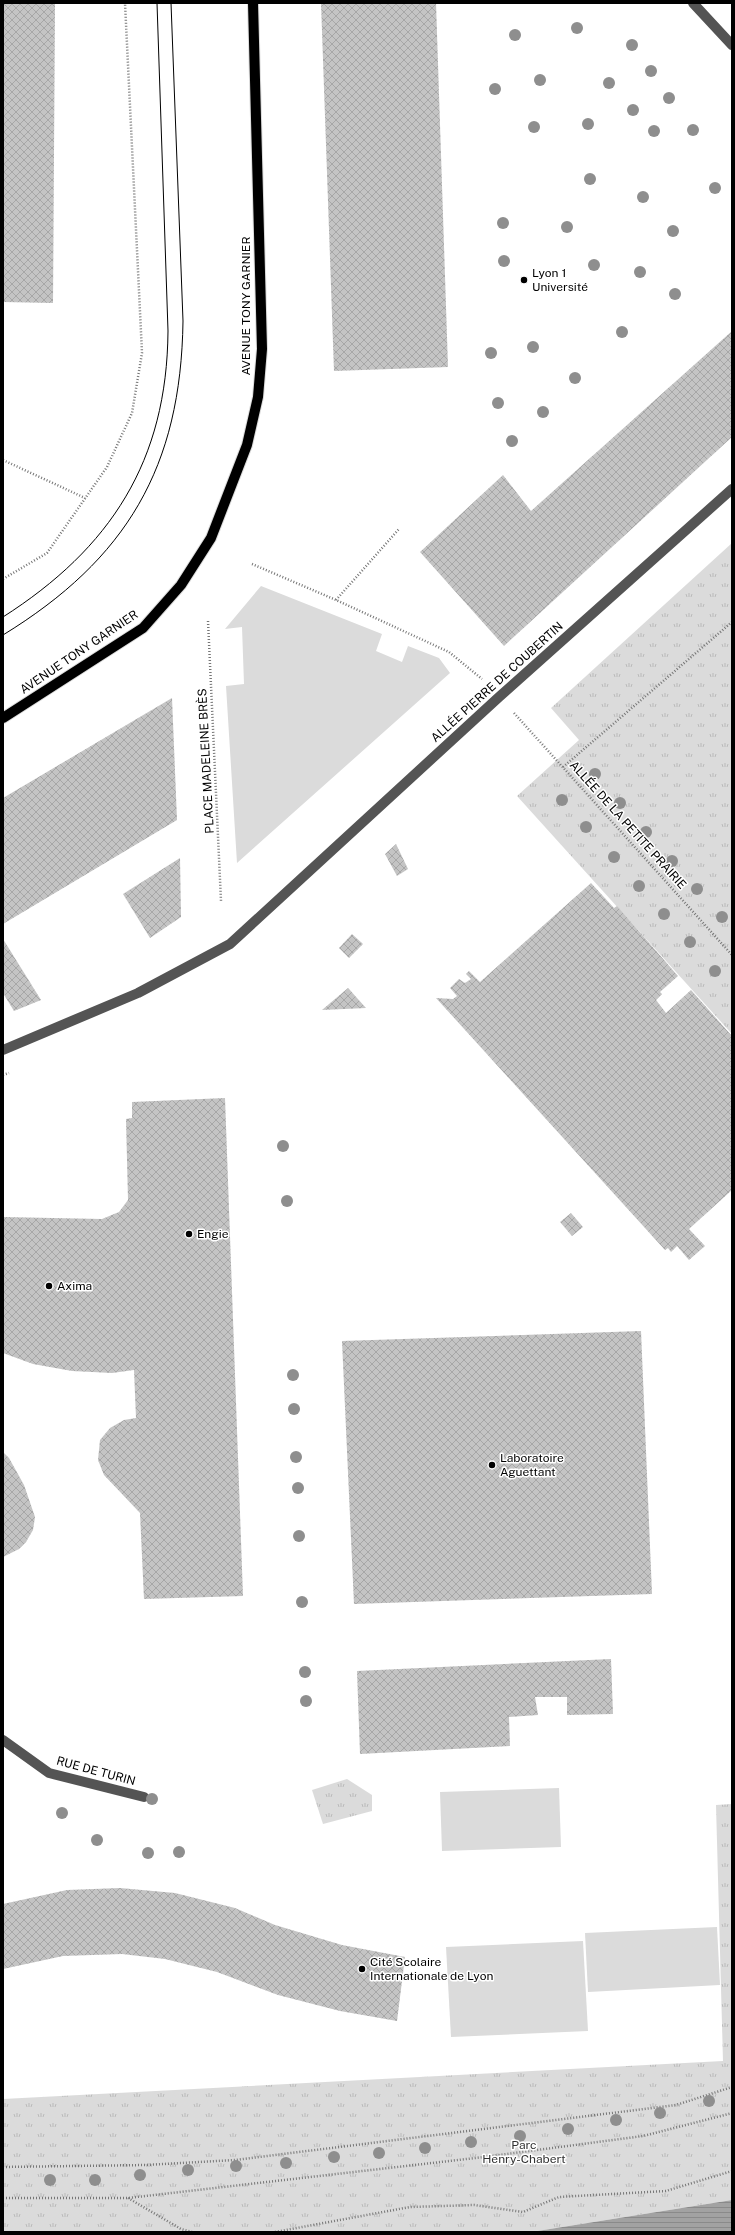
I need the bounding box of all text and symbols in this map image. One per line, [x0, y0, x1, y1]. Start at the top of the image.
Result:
street label: AVENUE TONY GARNIER [239, 236, 253, 376]
place label: Lyon 1 Université [532, 266, 588, 294]
marker: Lyon 1 Université [519, 275, 529, 285]
street label: AVENUE TONY GARNIER [17, 607, 141, 697]
street label: ALLÉE PIERRE DE COUBERTIN [428, 619, 566, 745]
street label: PLACE MADELEINE BRÈS [195, 688, 217, 834]
street label: ALLÉE DE LA PETITE PRAIRIE [567, 758, 689, 892]
place label: Engie [197, 1227, 229, 1241]
marker: Engie [184, 1229, 194, 1239]
place label: Axima [57, 1279, 92, 1293]
marker: Axima [44, 1281, 54, 1291]
place label: Laboratoire Aguettant [500, 1451, 564, 1479]
marker: Laboratoire Aguettant [487, 1460, 497, 1470]
street label: RUE DE TURIN [55, 1754, 137, 1788]
place label: Cité Scolaire Internationale de Lyon [370, 1955, 493, 1983]
marker: Cité Scolaire Internationale de Lyon [357, 1964, 367, 1974]
park label: Parc Henry-Chabert [482, 2138, 566, 2166]

